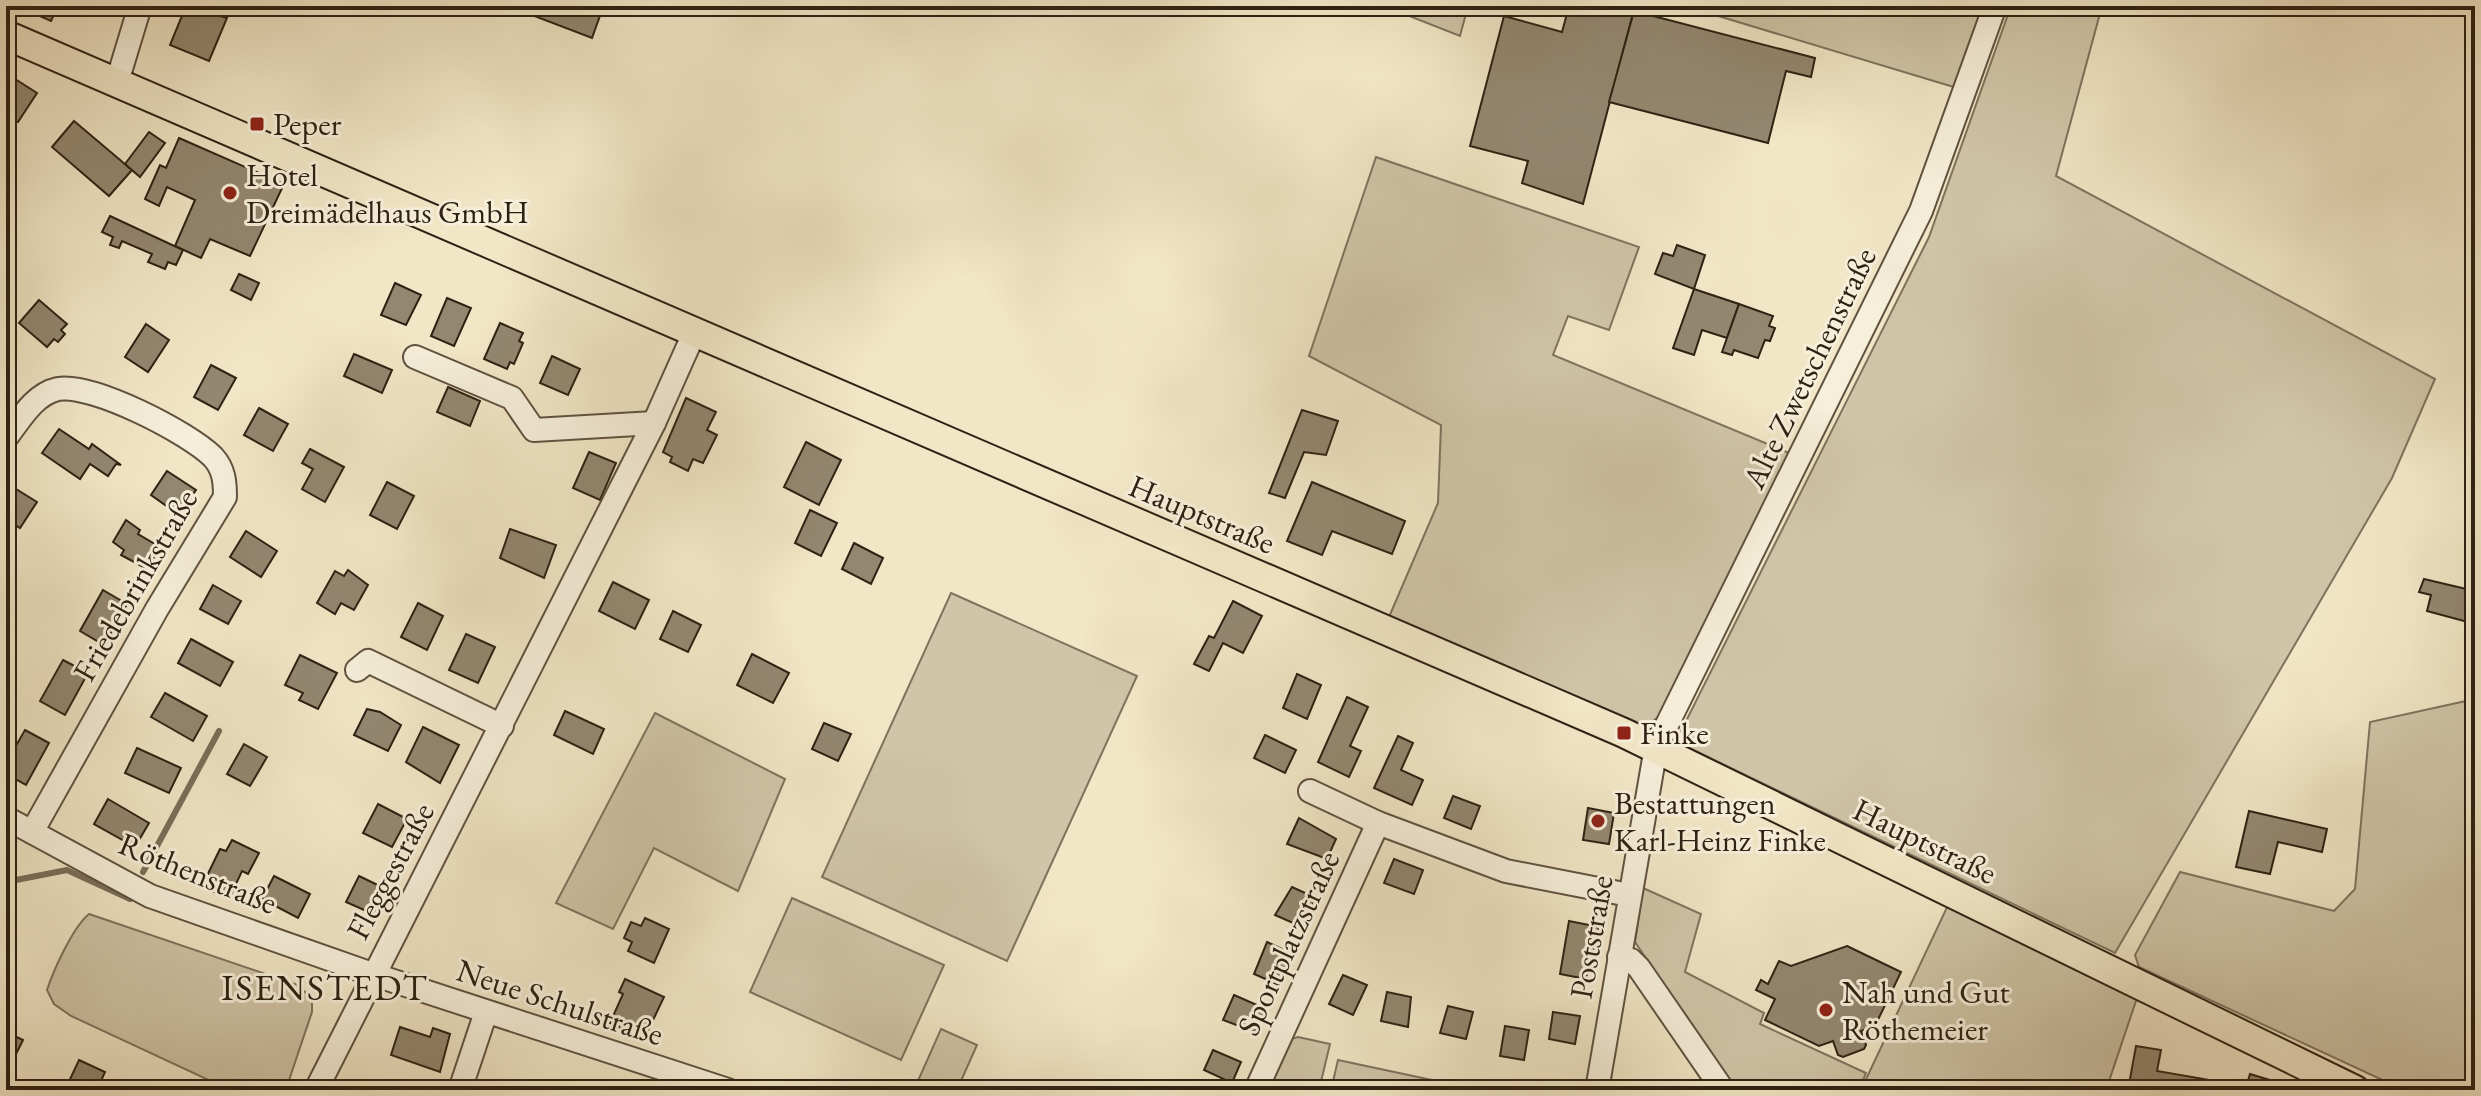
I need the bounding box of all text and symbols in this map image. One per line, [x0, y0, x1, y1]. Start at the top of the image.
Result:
place label: Peper [273, 103, 342, 145]
marker: Peper [248, 115, 266, 133]
place label: Hotel Dreimädelhaus GmbH [246, 154, 529, 233]
marker: Hotel Dreimädelhaus GmbH [221, 184, 239, 202]
street label: Alte Zwetschenstraße [1732, 240, 1886, 496]
street label: Hauptstraße [1123, 464, 1281, 564]
street label: Friedebrinkstraße [63, 481, 207, 689]
place label: Finke [1640, 712, 1709, 754]
marker: Finke [1615, 724, 1633, 742]
place label: Bestattungen Karl-Heinz Finke [1614, 782, 1826, 861]
street label: Hauptstraße [1846, 788, 2004, 894]
street label: Fleggestraße [336, 795, 444, 947]
marker: Bestattungen Karl-Heinz Finke [1589, 812, 1607, 830]
street label: Röthenstraße [113, 822, 283, 924]
street label: Sportplatzstraße [1227, 844, 1349, 1042]
street label: Poststraße [1559, 872, 1623, 1002]
street label: Neue Schulstraße [451, 949, 669, 1055]
district label: ISENSTEDT [221, 964, 429, 1011]
place label: Nah und Gut Röthemeier [1842, 971, 2010, 1050]
marker: Nah und Gut Röthemeier [1817, 1001, 1835, 1019]

